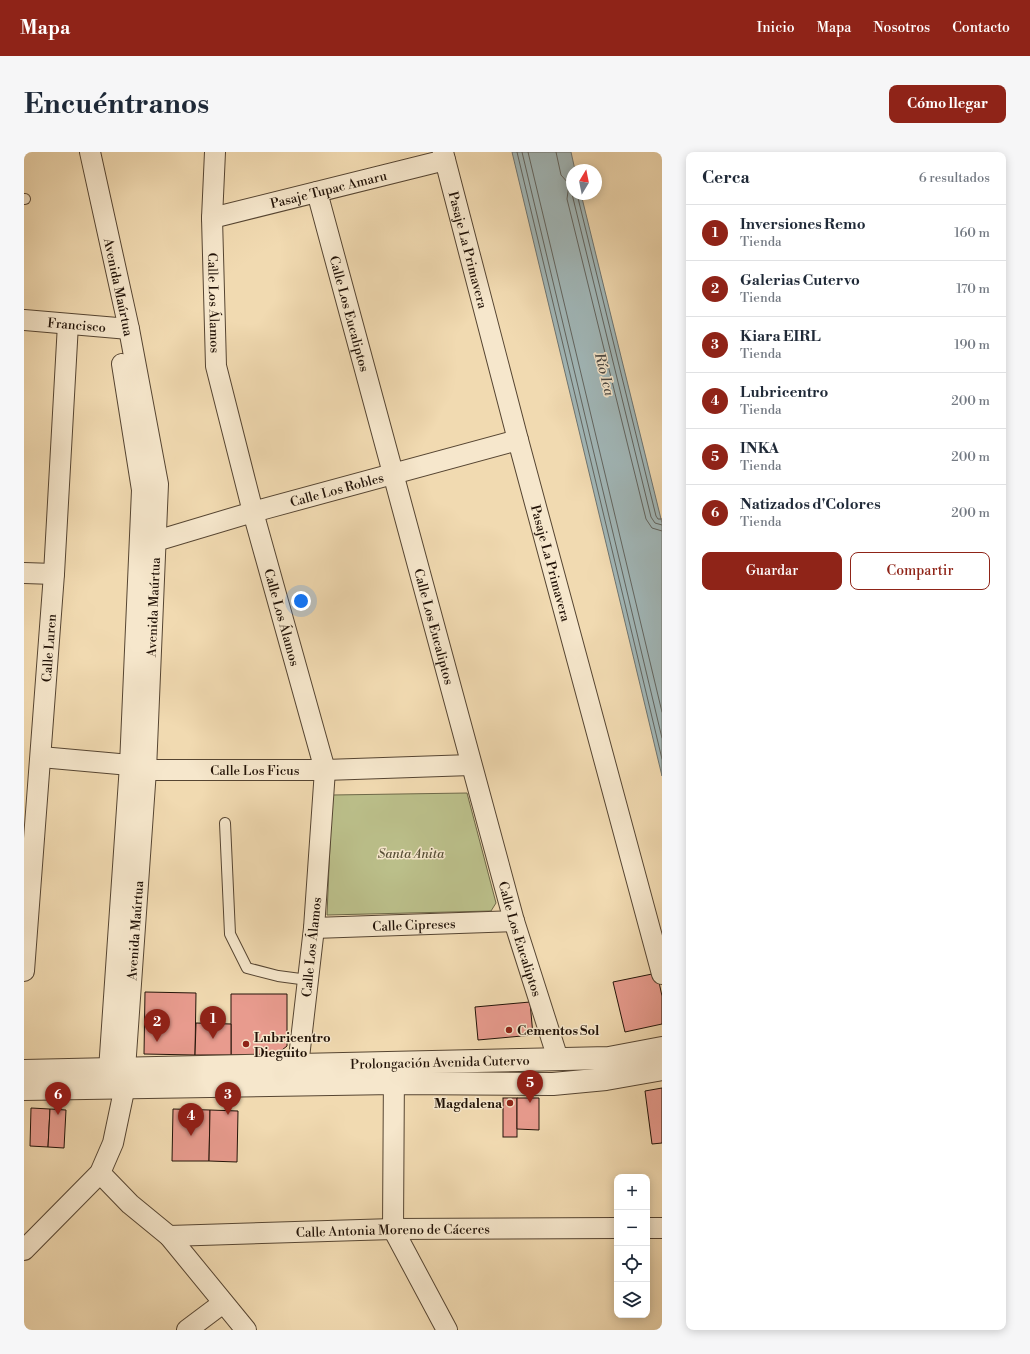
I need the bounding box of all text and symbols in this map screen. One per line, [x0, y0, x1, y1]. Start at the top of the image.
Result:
text: Mapa [20, 16, 70, 40]
text: Inicio [757, 19, 795, 37]
text: Mapa [817, 19, 851, 37]
text: Nosotros [873, 19, 930, 37]
text: Contacto [952, 19, 1010, 37]
button: Cómo llegar [889, 85, 1006, 123]
text: Encuéntranos [24, 87, 209, 122]
north arrow [566, 164, 602, 200]
text: Cerca [702, 167, 750, 189]
street label: Pasaje Tupac Amaru [269, 168, 389, 212]
text: 6 resultados [919, 170, 990, 186]
street label: Pasaje La Primavera [445, 190, 491, 311]
text: Inversiones Remo [740, 215, 866, 234]
text: 1 [712, 225, 718, 241]
text: 160 m [954, 225, 990, 241]
text: Tienda [740, 234, 782, 250]
street label: Avenida Maúrtua [100, 236, 136, 338]
street label: Calle Los Álamos [204, 252, 223, 354]
street label: Calle Los Eucaliptos [326, 254, 372, 374]
text: Galerias Cutervo [740, 271, 860, 290]
text: 2 [711, 281, 719, 297]
text: 170 m [956, 281, 990, 297]
text: Tienda [740, 290, 782, 306]
street label: Francisco [47, 315, 107, 336]
text: Kiara EIRL [740, 327, 821, 346]
text: 3 [711, 337, 719, 353]
text: 190 m [954, 337, 990, 353]
text: Tienda [740, 346, 782, 362]
water label: Río Ica [590, 350, 618, 398]
text: Lubricentro [740, 383, 828, 402]
text: 4 [711, 393, 719, 409]
text: 200 m [951, 393, 990, 409]
text: Tienda [740, 402, 782, 418]
text: INKA [740, 439, 779, 458]
text: 5 [711, 449, 719, 465]
text: 200 m [951, 449, 990, 465]
text: Tienda [740, 458, 782, 474]
street label: Calle Los Robles [288, 470, 386, 511]
text: Natizados d'Colores [740, 495, 881, 514]
street label: Pasaje La Primavera [527, 503, 574, 624]
text: 6 [711, 505, 719, 521]
text: 200 m [951, 505, 990, 521]
text: Tienda [740, 514, 782, 530]
button: Guardar [702, 552, 842, 590]
button: Compartir [850, 552, 990, 590]
street label: Avenida Maúrtua [144, 556, 164, 658]
street label: Calle Los Álamos [260, 567, 303, 668]
street label: Calle Los Eucaliptos [410, 567, 457, 687]
your location [291, 591, 311, 611]
street label: Calle Luren [39, 613, 60, 683]
street label: Calle Los Ficus [210, 763, 300, 779]
park label: Santa Anita [378, 846, 445, 862]
street label: Avenida Maúrtua [124, 880, 147, 982]
street label: Calle Los Eucaliptos [495, 880, 545, 999]
street label: Calle Los Álamos [298, 896, 325, 998]
street label: Calle Cipreses [372, 916, 456, 935]
pin: 1 [200, 1006, 226, 1039]
pin: 2 [144, 1009, 170, 1042]
place label: Cementos Sol [517, 1023, 600, 1039]
marker: Cementos Sol [504, 1025, 514, 1035]
place label: Lubricentro Dieguito [254, 1030, 331, 1061]
marker: Lubricentro Dieguito [241, 1039, 251, 1049]
street label: Prolongación Avenida Cutervo [350, 1053, 530, 1073]
pin: 5 [517, 1070, 543, 1103]
pin: 6 [45, 1082, 71, 1115]
pin: 3 [215, 1082, 241, 1115]
place label: Magdalena [434, 1096, 503, 1112]
marker: Magdalena [505, 1098, 515, 1108]
pin: 4 [178, 1103, 204, 1136]
map controls [614, 1174, 650, 1318]
button: + [614, 1174, 650, 1210]
button: − [614, 1210, 650, 1246]
street label: Calle Antonia Moreno de Cáceres [296, 1222, 490, 1241]
button: locate [614, 1246, 650, 1282]
button: layers [614, 1282, 650, 1318]

